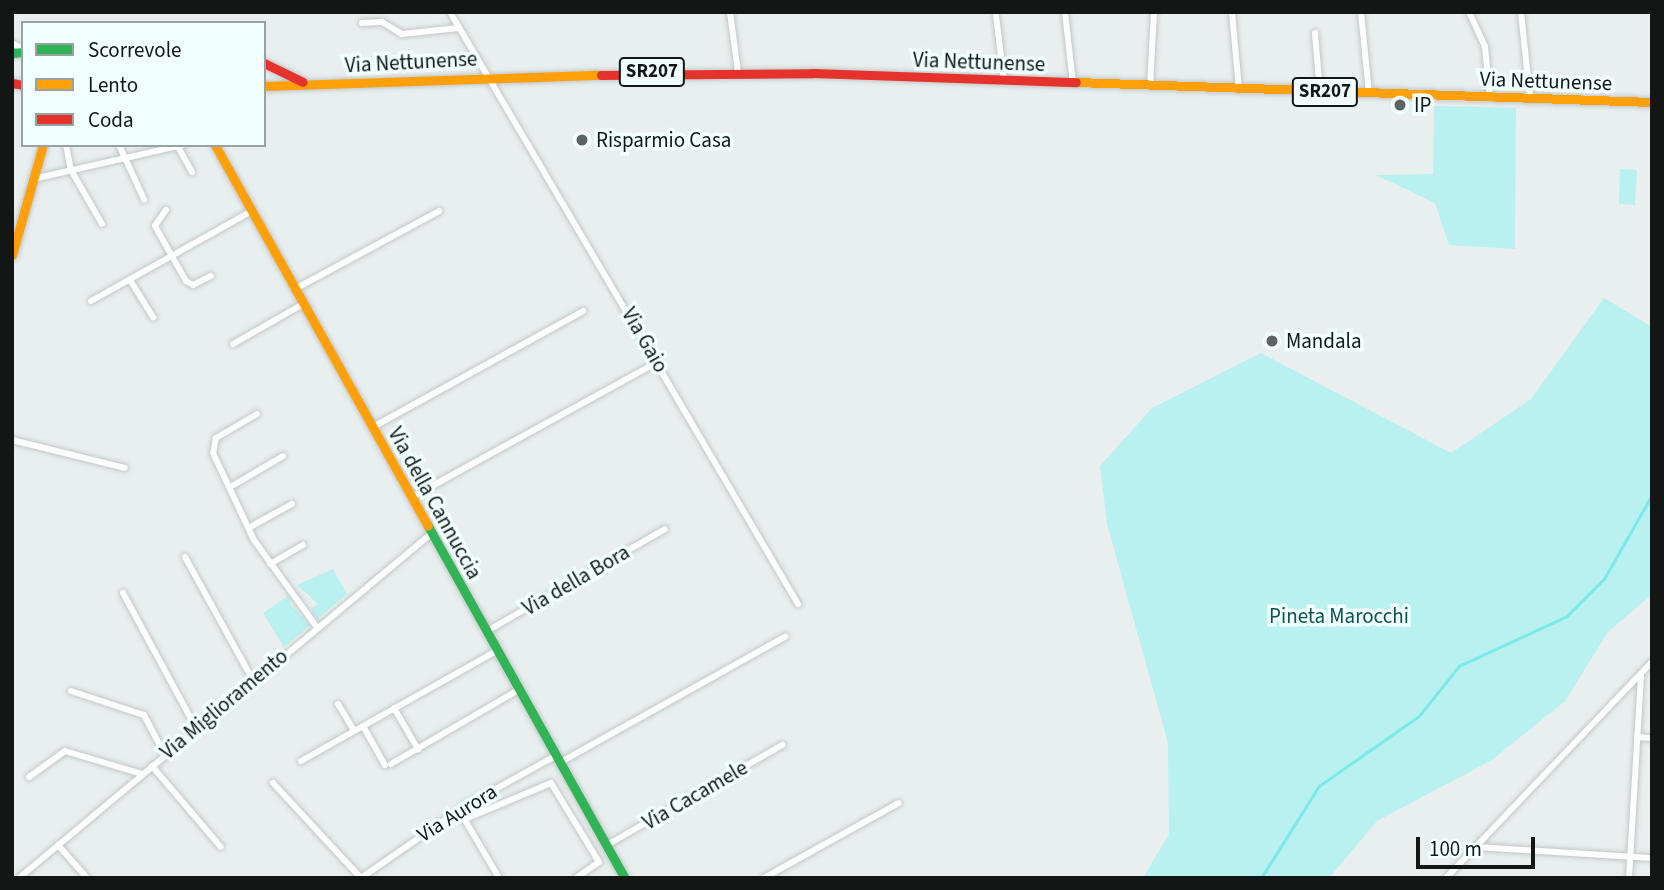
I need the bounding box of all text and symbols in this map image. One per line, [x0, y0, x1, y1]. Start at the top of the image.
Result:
legend [21, 21, 266, 147]
text: Scorrevole [88, 35, 182, 65]
street label: Via Nettunense [344, 46, 478, 78]
street label: Via Nettunense [912, 47, 1046, 77]
road number: SR207 [619, 57, 685, 88]
street label: Via Nettunense [1479, 66, 1613, 96]
text: Lento [88, 70, 138, 100]
road number: SR207 [1292, 76, 1358, 108]
place label: IP [1414, 92, 1431, 118]
marker: IP [1392, 97, 1408, 113]
text: Coda [88, 105, 134, 135]
place label: Risparmio Casa [596, 127, 731, 153]
marker: Risparmio Casa [574, 132, 590, 148]
street label: Via Gaio [616, 303, 674, 377]
place label: Mandala [1286, 328, 1362, 354]
marker: Mandala [1264, 333, 1280, 349]
street label: Via della Cannuccia [383, 423, 487, 583]
street label: Via della Bora [518, 539, 634, 621]
park label: Pineta Marocchi [1269, 603, 1409, 629]
street label: Via Miglioramento [155, 643, 293, 765]
street label: Via Cacamele [638, 755, 752, 835]
street label: Via Aurora [412, 779, 502, 847]
scale bar [1419, 824, 1538, 868]
text: 100 m [1429, 834, 1482, 864]

